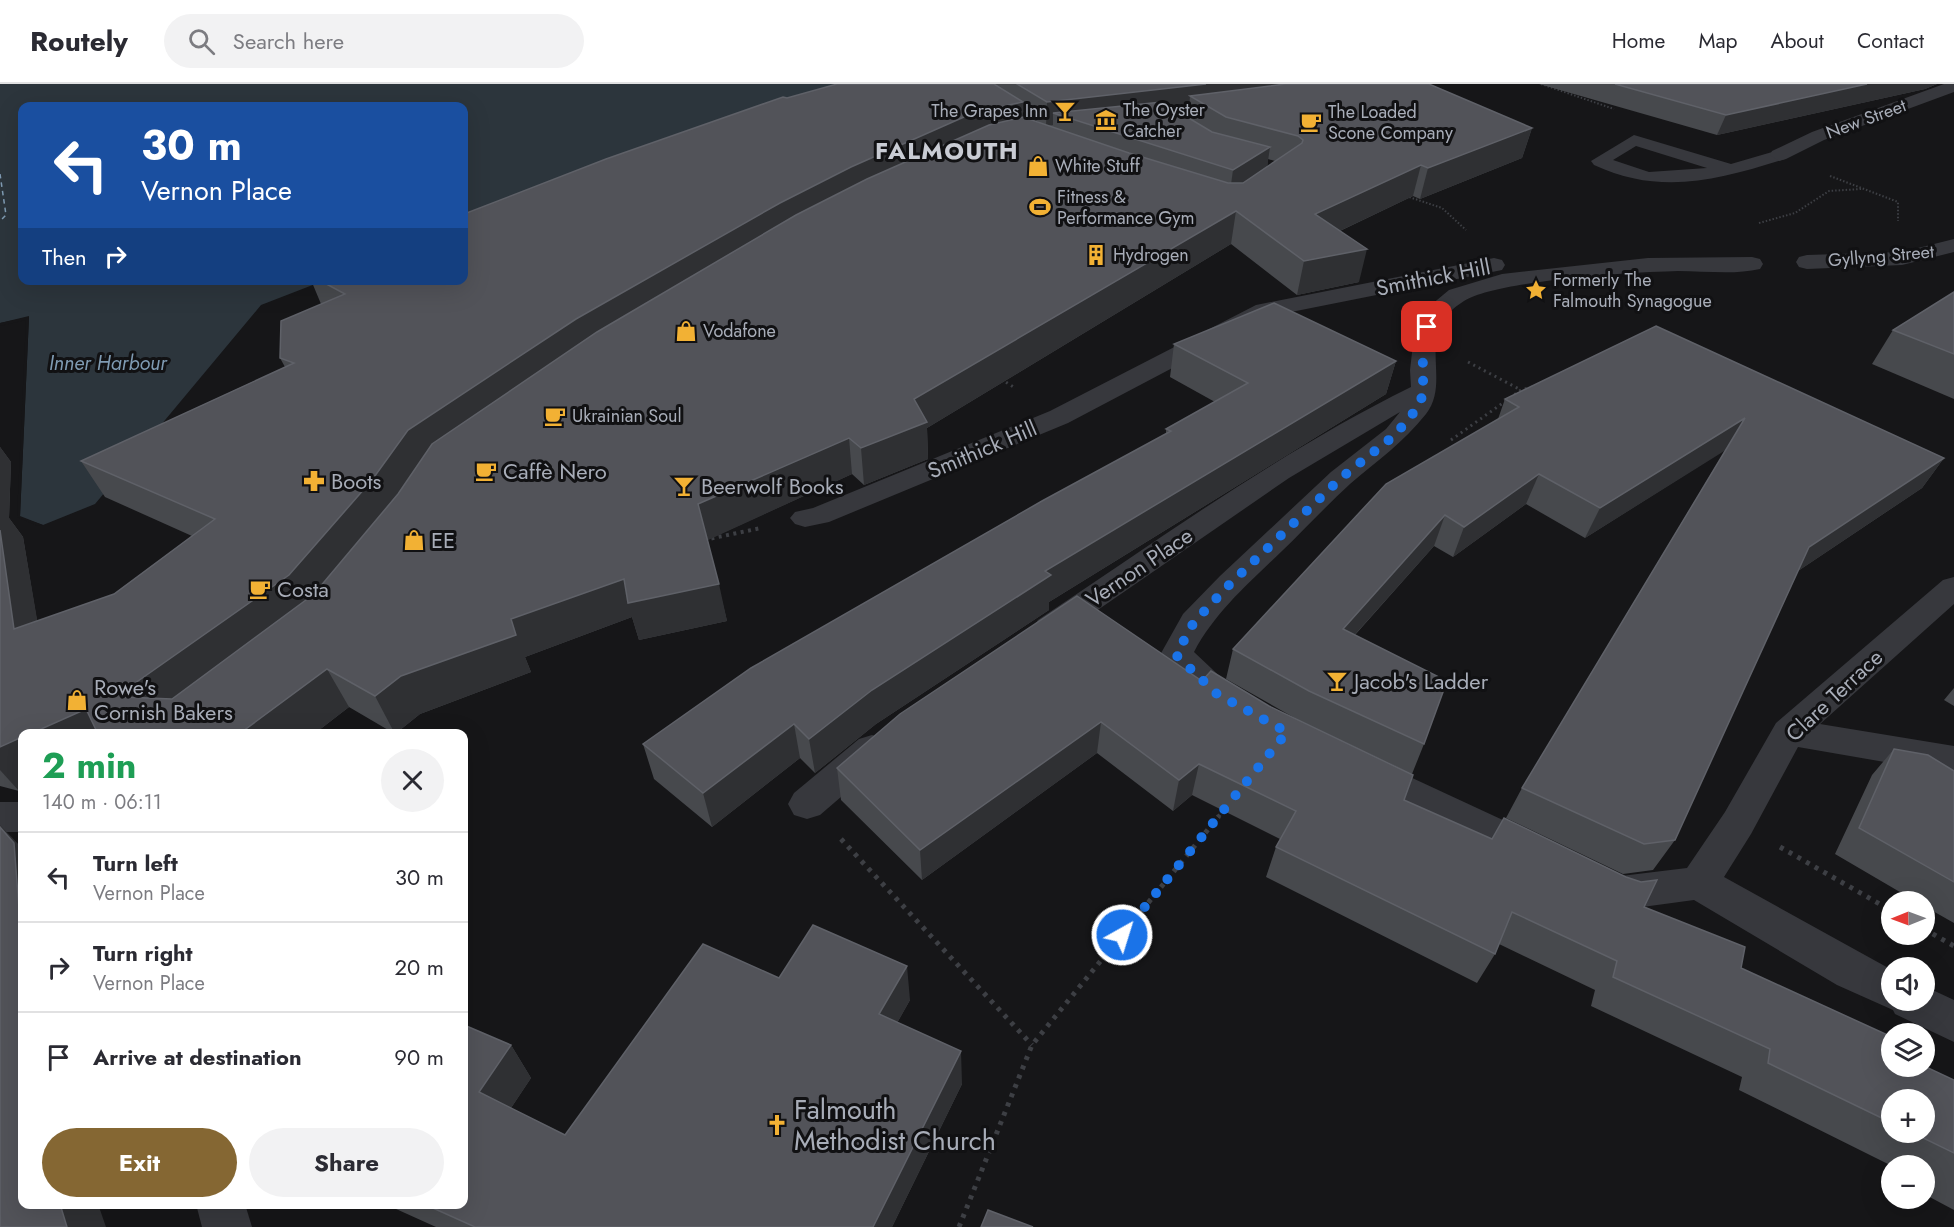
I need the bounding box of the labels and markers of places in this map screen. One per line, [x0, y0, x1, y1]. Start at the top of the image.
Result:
place label: The Oyster Catcher [1123, 97, 1206, 144]
place label: The Grapes Inn [931, 98, 1048, 124]
bar icon: The Grapes Inn [1053, 99, 1077, 123]
place label: The Loaded Scone Company [1328, 99, 1453, 146]
museum icon: The Oyster Catcher [1094, 108, 1118, 132]
cafe icon: The Loaded Scone Company [1299, 110, 1323, 134]
place label: White Stuff [1055, 153, 1141, 179]
shop icon: White Stuff [1026, 154, 1050, 178]
place label: Fitness & Performance Gym [1057, 184, 1195, 231]
sports icon: Fitness & Performance Gym [1028, 195, 1052, 219]
place label: Hydrogen [1113, 242, 1189, 268]
building icon: Hydrogen [1084, 243, 1108, 267]
place label: Formerly The Falmouth Synagogue [1553, 267, 1712, 314]
place icon: Formerly The Falmouth Synagogue [1524, 278, 1548, 302]
pin [1401, 301, 1452, 352]
place label: Vodafone [703, 318, 776, 344]
shop icon: Vodafone [674, 319, 698, 343]
place label: Ukrainian Soul [572, 403, 682, 429]
cafe icon: Ukrainian Soul [543, 404, 567, 428]
place label: Caffè Nero [503, 455, 607, 487]
cafe icon: Caffè Nero [474, 459, 498, 483]
place label: Boots [331, 465, 382, 497]
pharmacy icon: Boots [302, 469, 326, 493]
place label: Beerwolf Books [701, 470, 844, 502]
bar icon: Beerwolf Books [672, 474, 696, 498]
place label: EE [431, 524, 455, 556]
shop icon: EE [402, 528, 426, 552]
place label: Costa [277, 573, 329, 605]
cafe icon: Costa [248, 577, 272, 601]
place label: Jacob's Ladder [1351, 665, 1489, 697]
bar icon: Jacob's Ladder [1325, 669, 1349, 693]
place label: Rowe's Cornish Bakers [94, 671, 233, 728]
shop icon: Rowe's Cornish Bakers [65, 688, 89, 712]
place label: Falmouth Methodist Church [794, 1090, 996, 1160]
church icon: Falmouth Methodist Church [765, 1113, 789, 1137]

